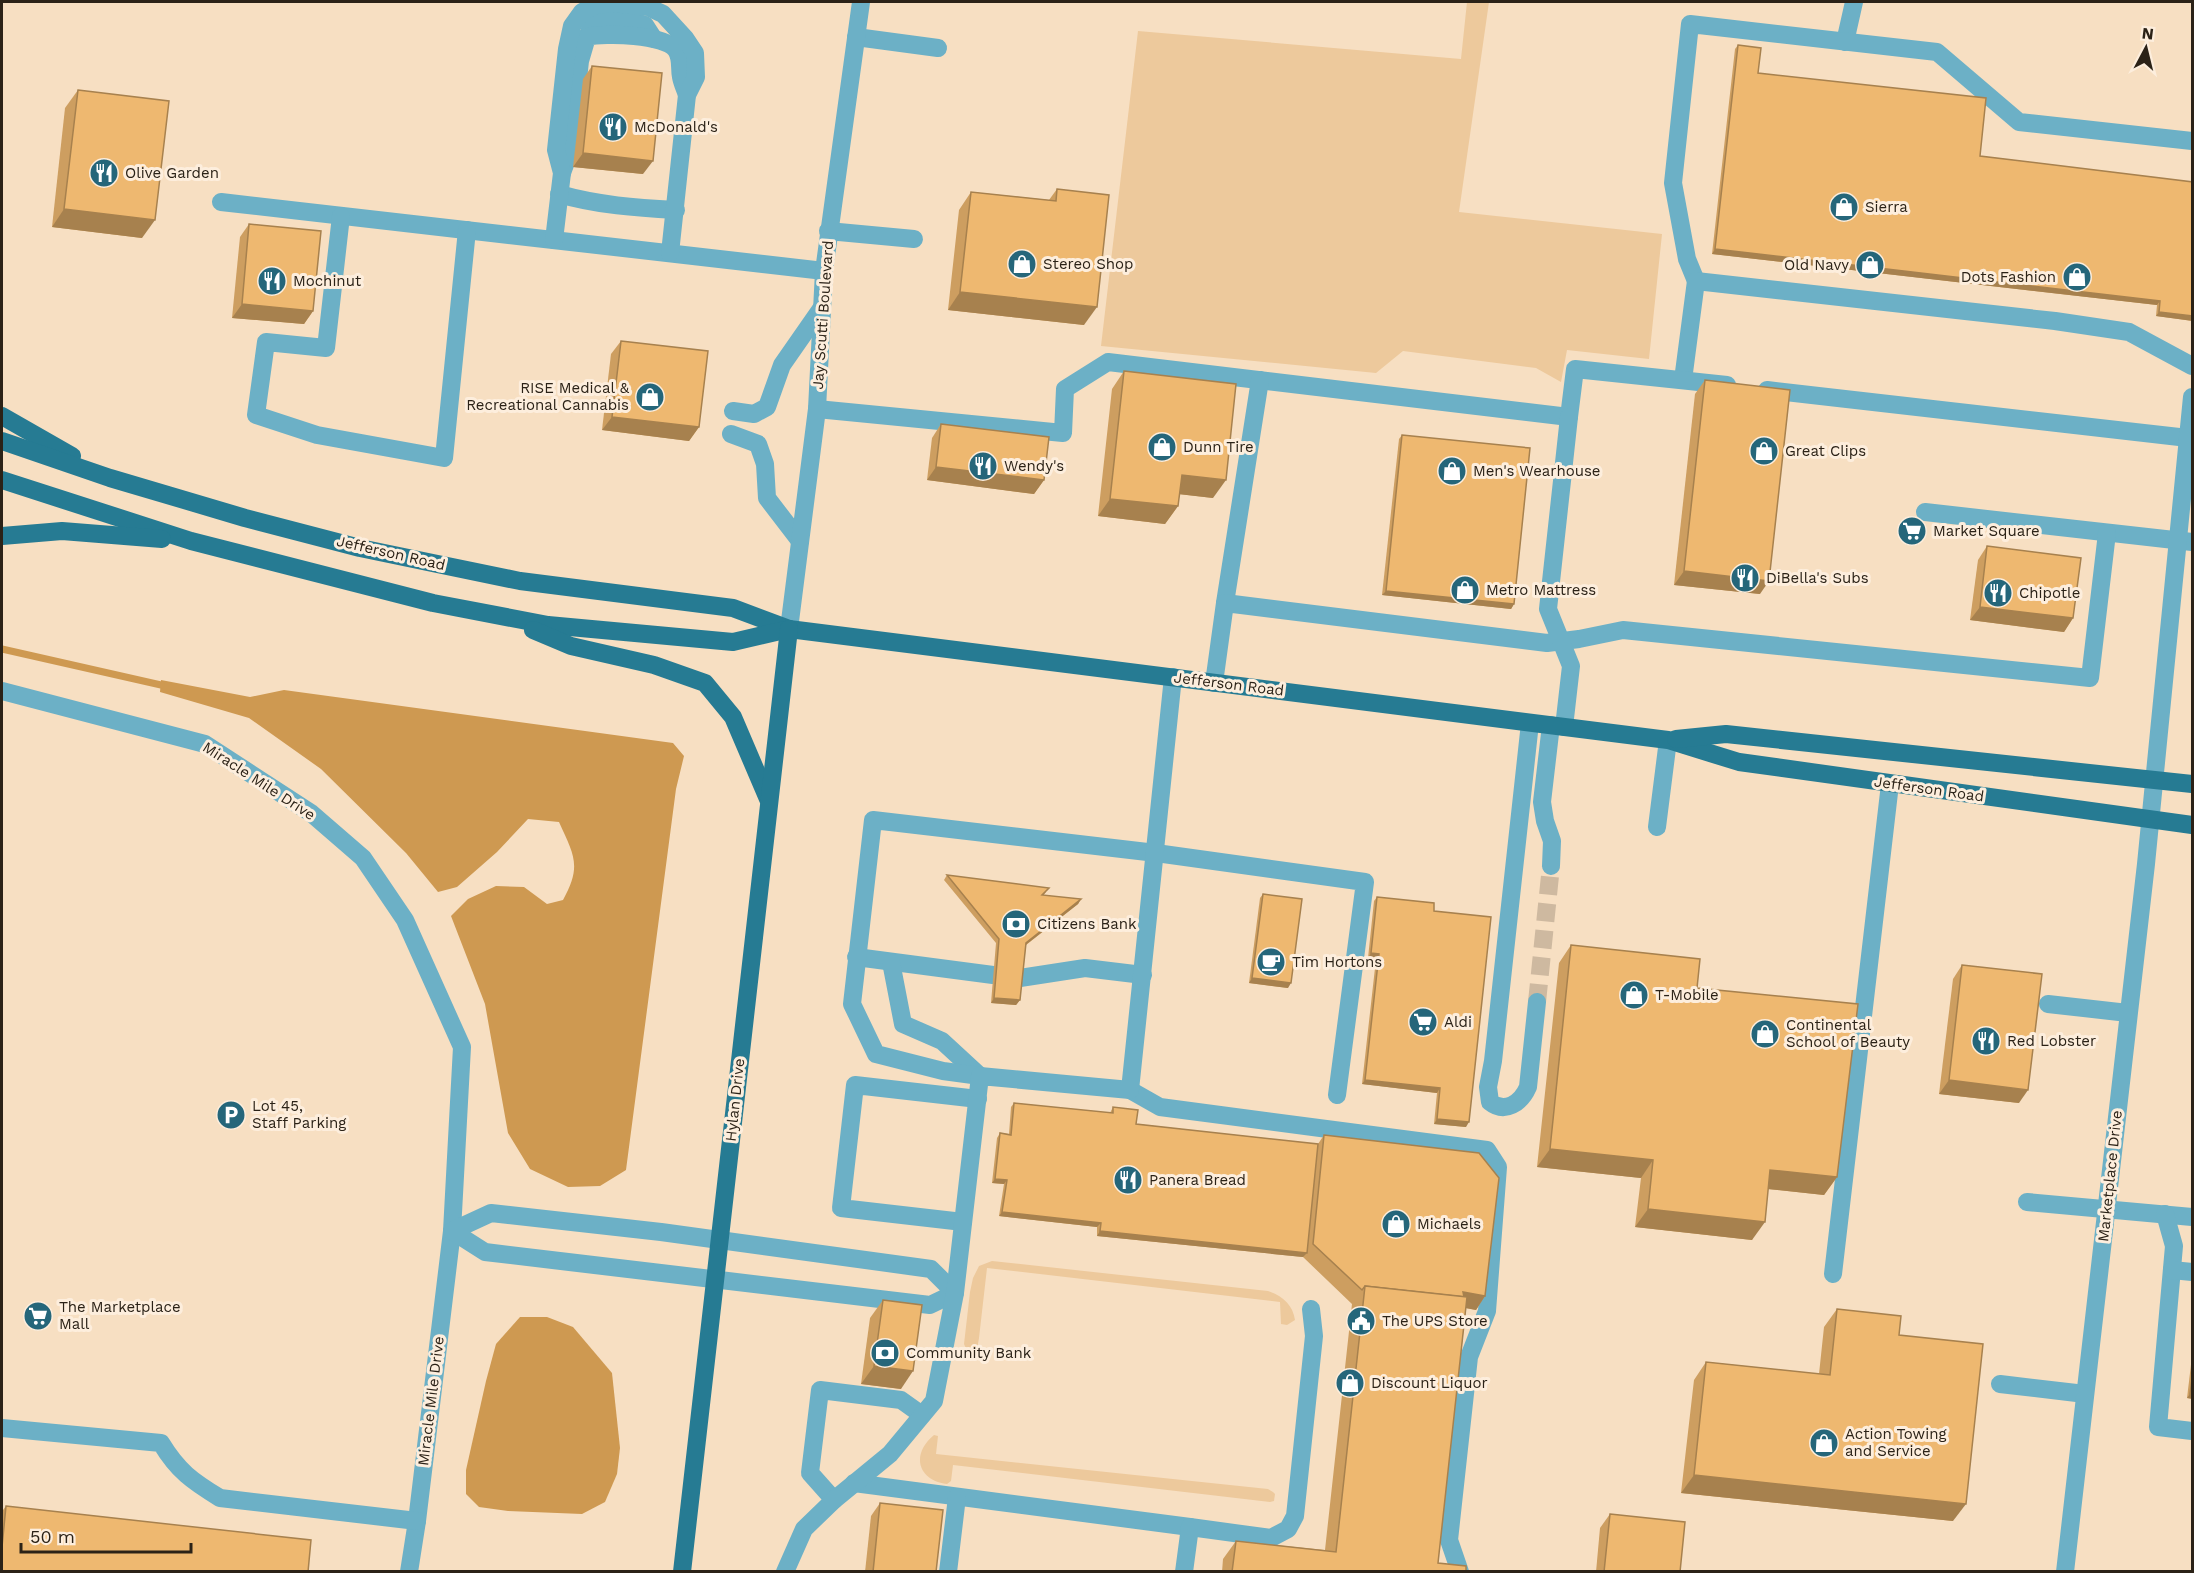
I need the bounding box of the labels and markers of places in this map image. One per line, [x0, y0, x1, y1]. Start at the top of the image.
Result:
restaurant icon: McDonald's [597, 111, 629, 143]
place label: McDonald's [634, 118, 718, 136]
restaurant icon: Olive Garden [88, 157, 120, 189]
place label: Olive Garden [125, 164, 219, 182]
shop icon: Sierra [1828, 191, 1860, 223]
place label: Sierra [1865, 198, 1908, 216]
shop icon: Stereo Shop [1006, 248, 1038, 280]
shop icon: Old Navy [1854, 249, 1886, 281]
place label: Stereo Shop [1043, 255, 1134, 273]
place label: Old Navy [1784, 256, 1849, 274]
shop icon: Dots Fashion [2061, 261, 2093, 293]
restaurant icon: Mochinut [256, 265, 288, 297]
place label: Dots Fashion [1961, 268, 2056, 286]
place label: Mochinut [293, 272, 362, 290]
place label: RISE Medical & Recreational Cannabis [466, 379, 630, 414]
shop icon: RISE Medical & Recreational Cannabis [634, 381, 666, 413]
shop icon: Dunn Tire [1146, 431, 1178, 463]
shop icon: Great Clips [1748, 435, 1780, 467]
place label: Dunn Tire [1183, 438, 1254, 456]
place label: Great Clips [1785, 442, 1866, 460]
restaurant icon: Wendy's [967, 450, 999, 482]
shop icon: Men's Wearhouse [1436, 455, 1468, 487]
place label: Wendy's [1004, 457, 1064, 475]
place label: Men's Wearhouse [1473, 462, 1601, 480]
supermarket icon: Market Square [1896, 515, 1928, 547]
place label: Market Square [1933, 522, 2040, 540]
restaurant icon: DiBella's Subs [1729, 562, 1761, 594]
place label: DiBella's Subs [1766, 569, 1869, 587]
shop icon: Metro Mattress [1449, 574, 1481, 606]
restaurant icon: Chipotle [1982, 577, 2014, 609]
place label: Metro Mattress [1486, 581, 1596, 599]
place label: Chipotle [2019, 584, 2080, 602]
bank icon: Citizens Bank [1000, 908, 1032, 940]
place label: Citizens Bank [1037, 915, 1137, 933]
cafe icon: Tim Hortons [1255, 946, 1287, 978]
place label: Tim Hortons [1292, 953, 1382, 971]
shop icon: T-Mobile [1618, 979, 1650, 1011]
place label: T-Mobile [1655, 986, 1719, 1004]
supermarket icon: Aldi [1407, 1006, 1439, 1038]
place label: Aldi [1444, 1013, 1472, 1031]
place label: Continental School of Beauty [1786, 1016, 1910, 1051]
shop icon: Continental School of Beauty [1749, 1018, 1781, 1050]
restaurant icon: Red Lobster [1970, 1025, 2002, 1057]
place label: Red Lobster [2007, 1032, 2096, 1050]
place label: Lot 45, Staff Parking [252, 1097, 346, 1132]
parking icon: Lot 45, Staff Parking [215, 1099, 247, 1131]
restaurant icon: Panera Bread [1112, 1164, 1144, 1196]
place label: Panera Bread [1149, 1171, 1246, 1189]
shop icon: Michaels [1380, 1208, 1412, 1240]
place label: Michaels [1417, 1215, 1481, 1233]
place label: The Marketplace Mall [59, 1298, 181, 1333]
supermarket icon: The Marketplace Mall [22, 1300, 54, 1332]
public building icon: The UPS Store [1345, 1305, 1377, 1337]
place label: The UPS Store [1382, 1312, 1488, 1330]
bank icon: Community Bank [869, 1337, 901, 1369]
place label: Community Bank [906, 1344, 1032, 1362]
shop icon: Discount Liquor [1334, 1367, 1366, 1399]
place label: Discount Liquor [1371, 1374, 1488, 1392]
place label: Action Towing and Service [1845, 1425, 1946, 1460]
shop icon: Action Towing and Service [1808, 1427, 1840, 1459]

